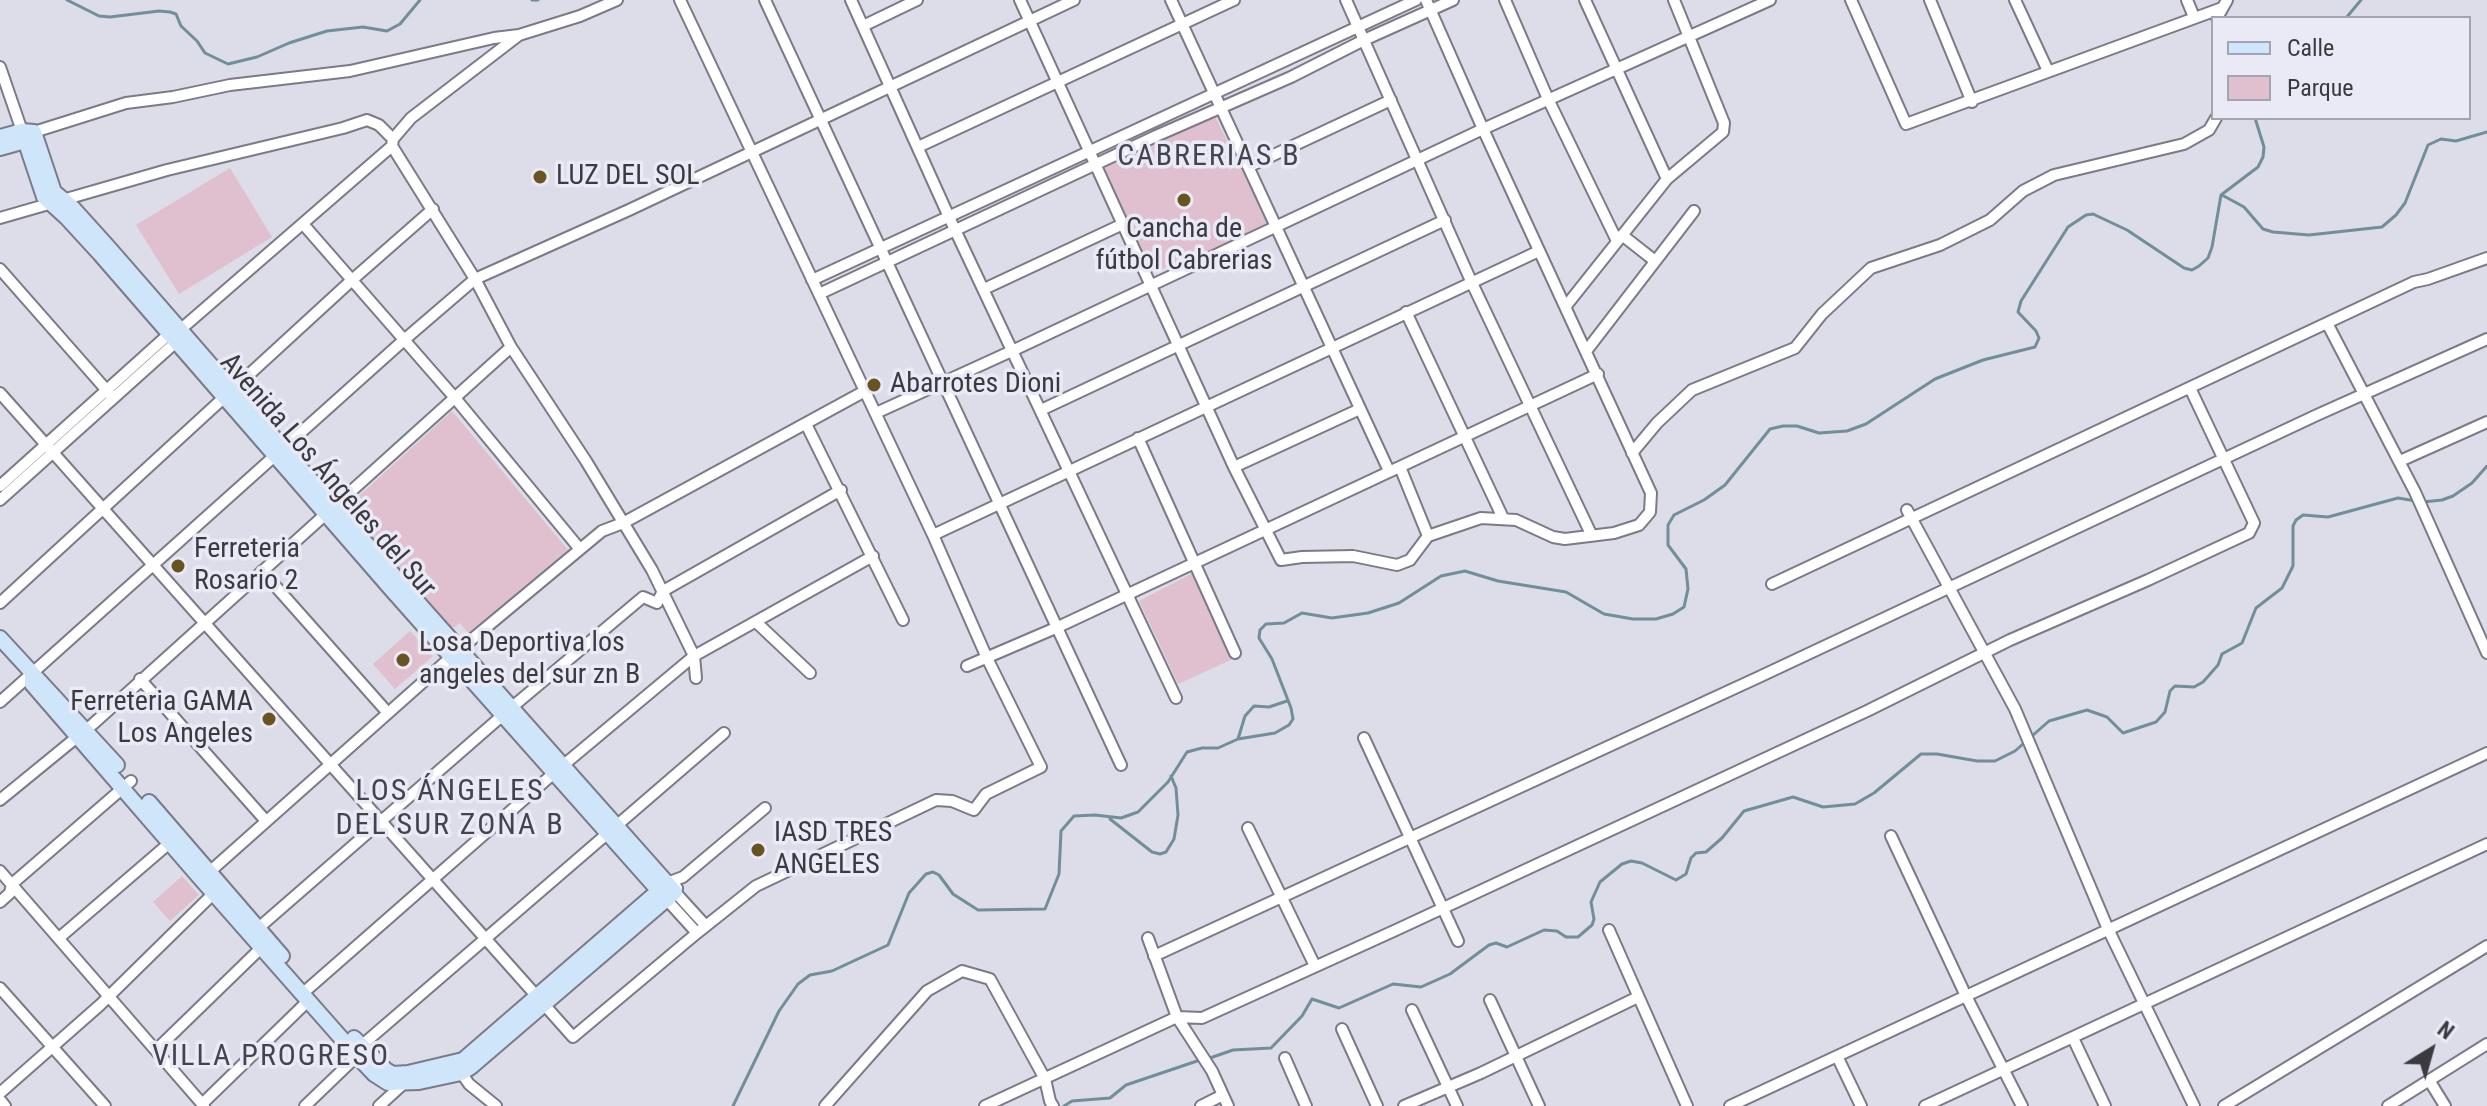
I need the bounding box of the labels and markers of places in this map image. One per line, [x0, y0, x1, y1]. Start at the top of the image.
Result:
place label: LUZ DEL SOL [556, 160, 700, 194]
marker: LUZ DEL SOL [531, 168, 549, 186]
marker: Cancha de fútbol Cabrerias [1175, 191, 1193, 209]
place label: Cancha de fútbol Cabrerias [1095, 213, 1273, 279]
place label: Abarrotes Dioni [890, 368, 1061, 402]
marker: Abarrotes Dioni [865, 376, 883, 394]
place label: Ferreteria Rosario 2 [194, 533, 300, 599]
marker: Ferreteria Rosario 2 [169, 557, 187, 575]
place label: Losa Deportiva los angeles del sur zn B [419, 627, 640, 693]
marker: Losa Deportiva los angeles del sur zn B [394, 651, 412, 669]
place label: Ferreteria GAMA Los Angeles [70, 686, 253, 752]
marker: Ferreteria GAMA Los Angeles [260, 710, 278, 728]
place label: IASD TRES ANGELES [774, 817, 892, 883]
marker: IASD TRES ANGELES [749, 841, 767, 859]

